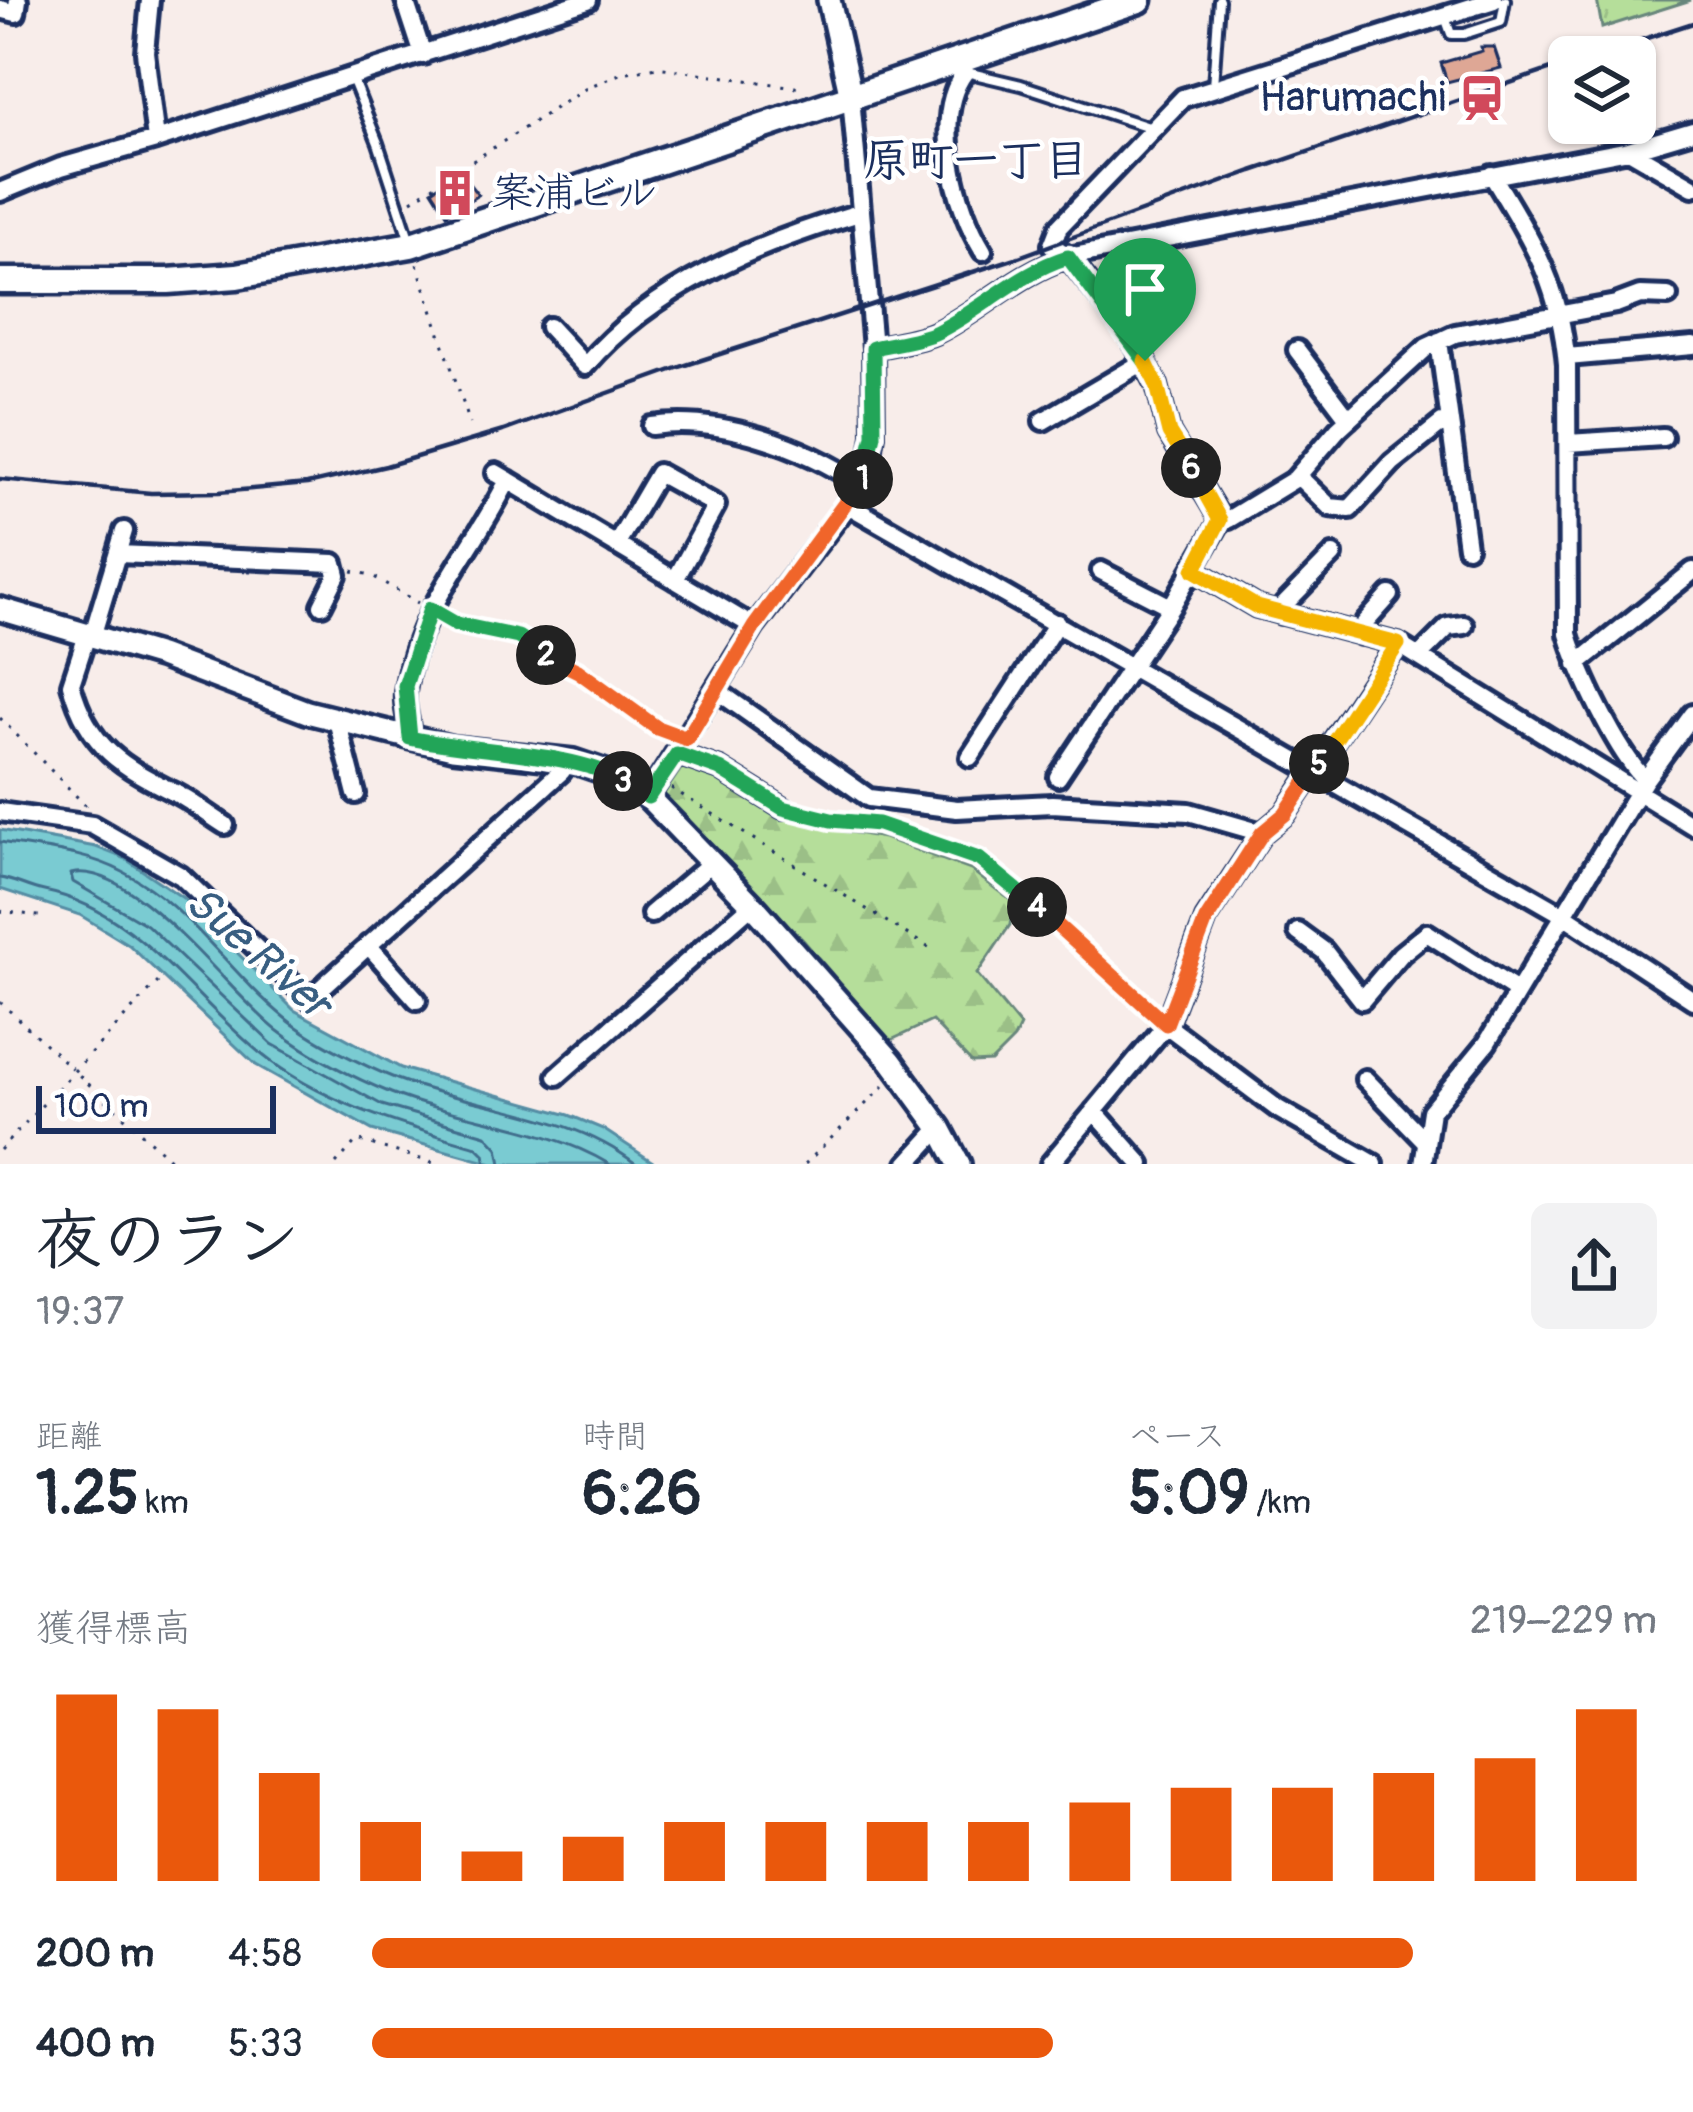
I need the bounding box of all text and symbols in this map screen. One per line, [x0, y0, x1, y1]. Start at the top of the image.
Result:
map controls [1548, 36, 1656, 144]
button: layers [1548, 36, 1656, 144]
place label: Harumachi [1259, 72, 1446, 124]
station icon: Harumachi [1457, 73, 1507, 123]
district label: 原町一丁目 [863, 133, 1089, 189]
place label: 案浦ビル [491, 167, 658, 219]
building icon: 案浦ビル [430, 168, 480, 218]
pin [1094, 238, 1196, 361]
icon: arrive [1112, 256, 1178, 322]
pin: 6 [1161, 438, 1221, 498]
text: 6 [1181, 447, 1201, 488]
pin: 1 [833, 449, 893, 509]
text: 1 [857, 458, 869, 499]
pin: 2 [516, 625, 576, 685]
text: 2 [537, 634, 555, 675]
pin: 5 [1289, 734, 1349, 794]
text: 5 [1310, 743, 1328, 784]
pin: 3 [593, 751, 653, 811]
text: 3 [614, 760, 632, 801]
water label: Sue River [174, 875, 346, 1035]
pin: 4 [1007, 877, 1067, 937]
text: 4 [1027, 886, 1047, 927]
scale bar [36, 1080, 276, 1133]
text: 100 m [54, 1086, 148, 1127]
text: 夜のラン [36, 1200, 300, 1283]
button: share [1531, 1203, 1657, 1329]
text: 19:37 [36, 1287, 124, 1336]
text: 距離 [36, 1416, 102, 1457]
text: 時間 [582, 1416, 648, 1457]
text: ペース [1129, 1416, 1226, 1457]
text: 1.25 [36, 1457, 139, 1532]
text: 6:26 [582, 1457, 702, 1532]
text: 5:09 [1129, 1457, 1249, 1532]
text: km [139, 1482, 189, 1523]
text: /km [1249, 1482, 1311, 1523]
text: 219–229 m [1470, 1596, 1657, 1645]
text: 獲得標高 [36, 1604, 192, 1653]
text: 200 m [36, 1929, 154, 1978]
text: 4:58 [228, 1929, 302, 1978]
text: 400 m [36, 2019, 155, 2068]
text: 5:33 [228, 2019, 303, 2068]

